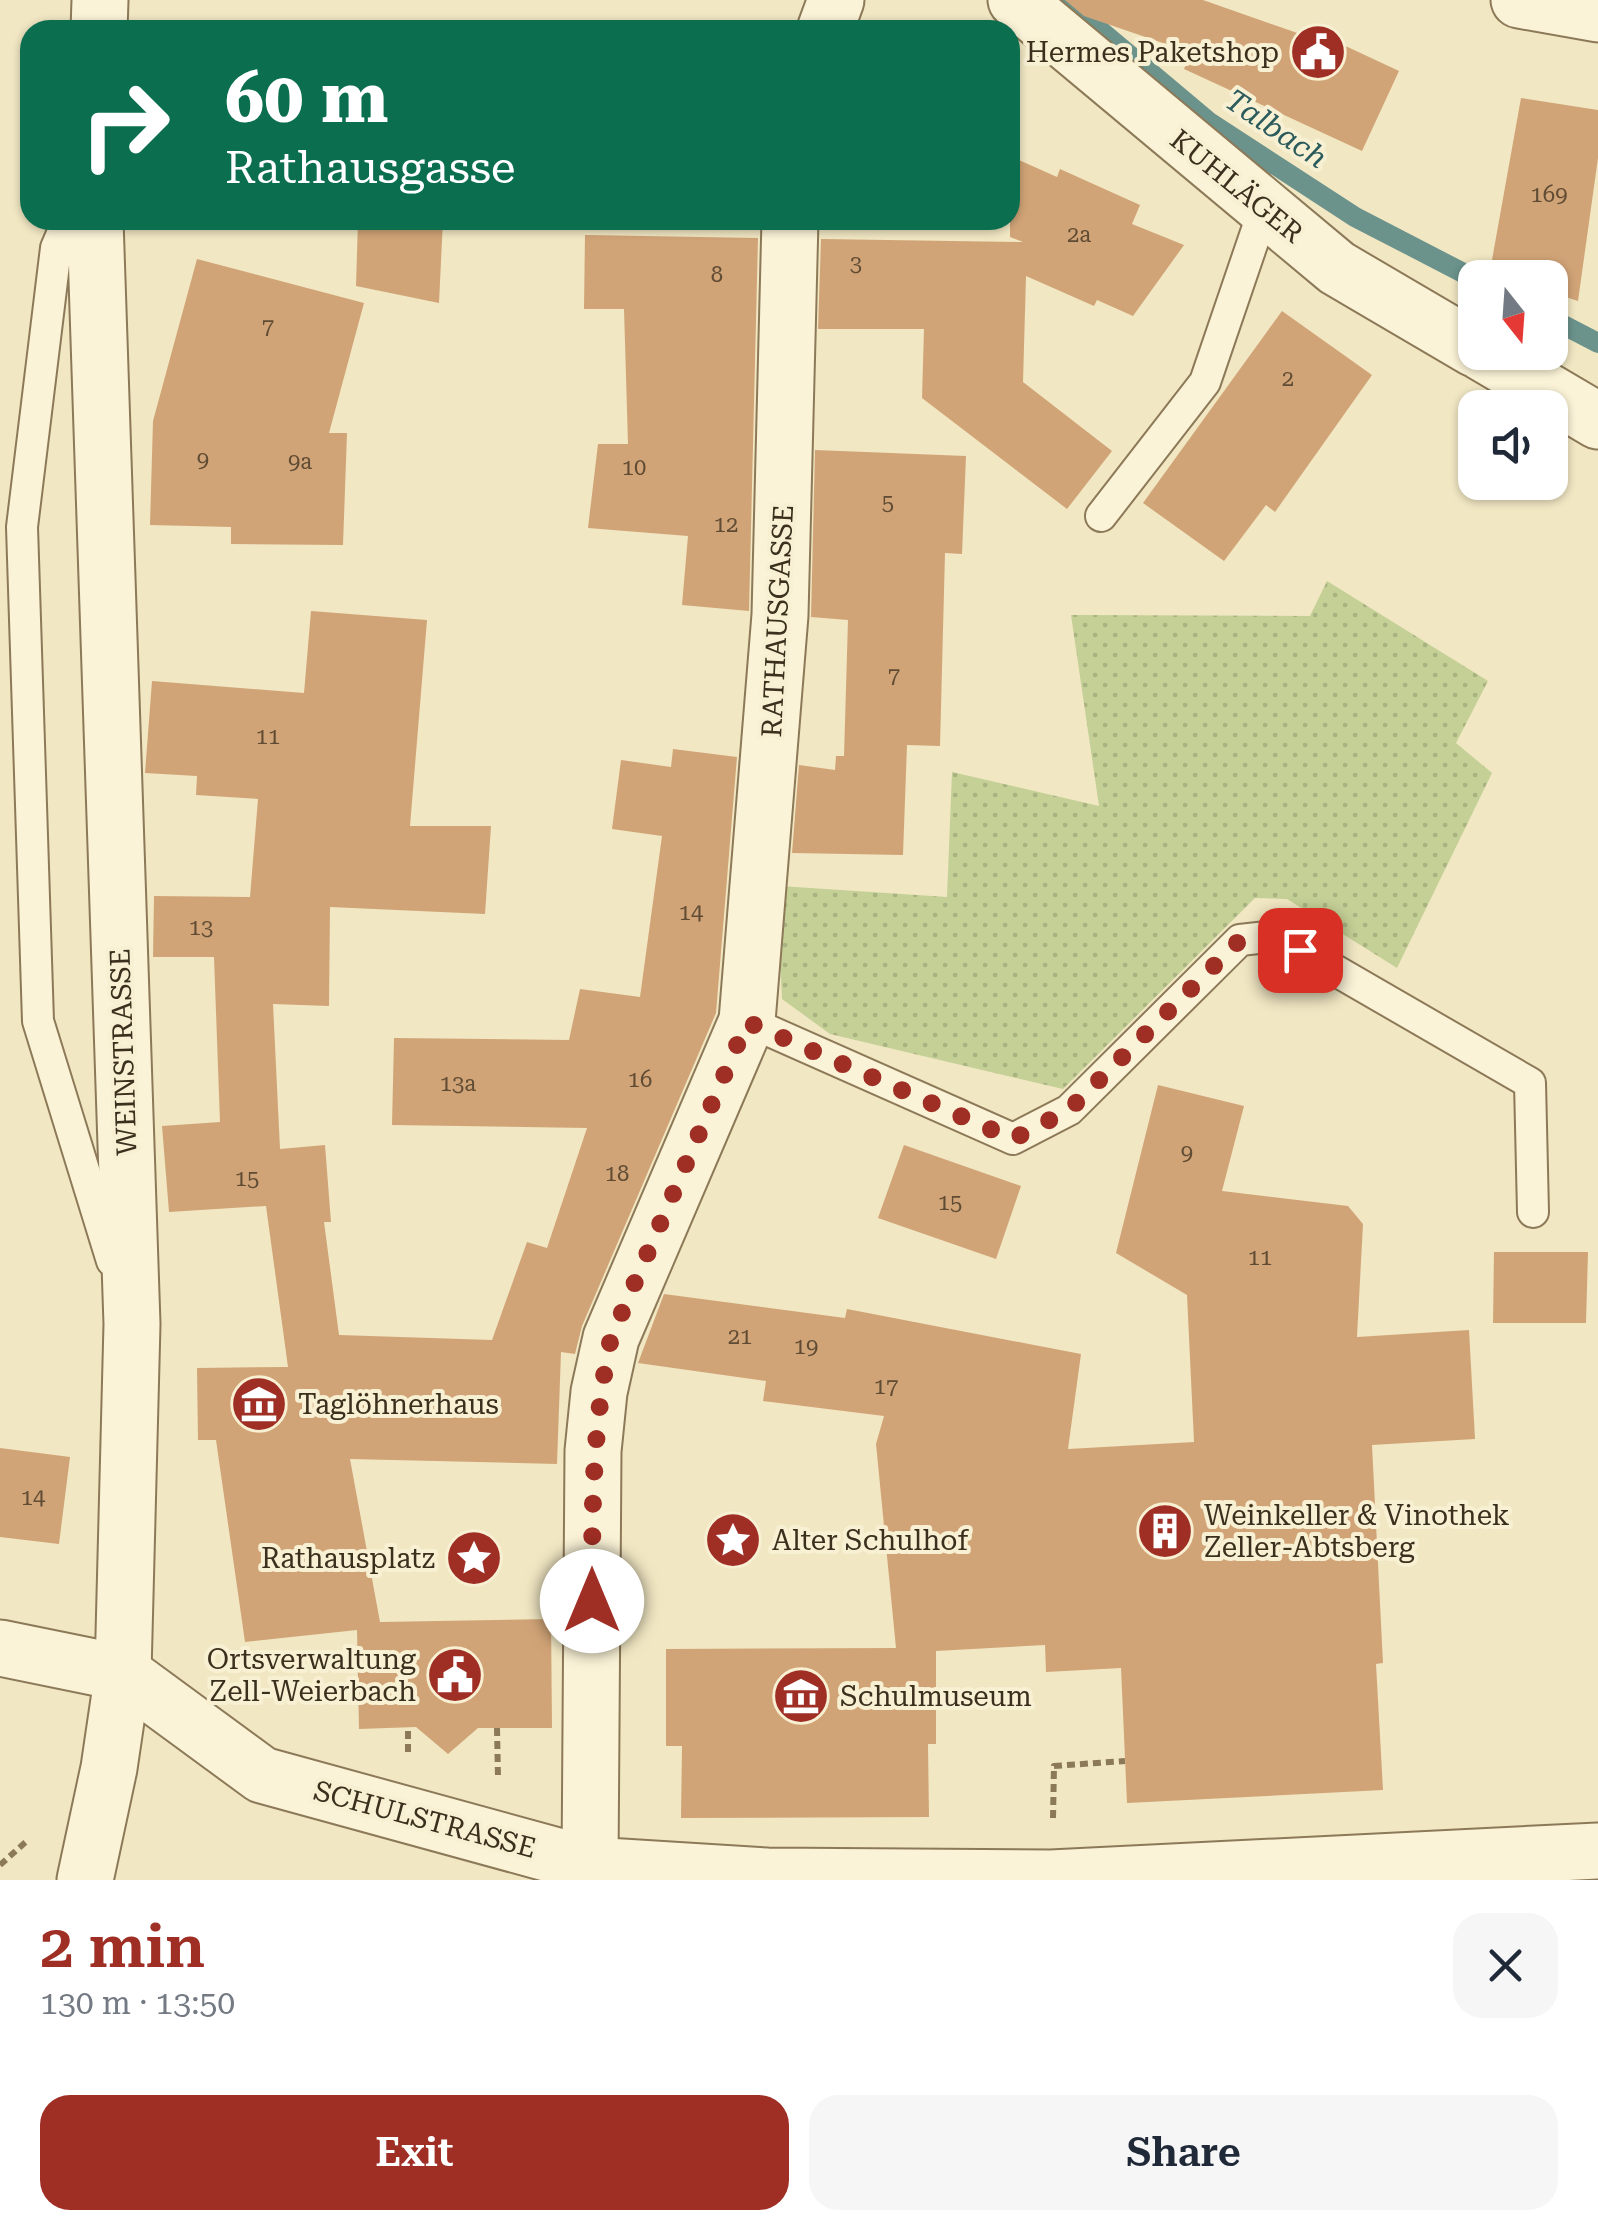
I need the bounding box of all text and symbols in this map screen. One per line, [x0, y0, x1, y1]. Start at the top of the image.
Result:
public building icon: Hermes Paketshop [1288, 22, 1348, 82]
place label: Hermes Paketshop [1026, 36, 1279, 69]
text: 60 m [225, 57, 389, 139]
icon: right [60, 60, 190, 190]
water label: Talbach [1219, 82, 1334, 175]
street label: KUHLÄGER [1164, 123, 1310, 250]
text: Rathausgasse [225, 141, 516, 194]
house number: 169 [1531, 182, 1567, 207]
house number: 2a [1067, 222, 1091, 247]
house number: 3 [850, 251, 862, 276]
north arrow [1458, 260, 1568, 370]
map controls [1458, 260, 1568, 500]
house number: 8 [711, 262, 723, 287]
house number: 7 [262, 314, 274, 339]
house number: 2 [1282, 366, 1294, 391]
button: sound [1458, 390, 1568, 500]
house number: 9 [197, 447, 209, 472]
house number: 9a [288, 449, 312, 474]
house number: 10 [622, 455, 646, 480]
house number: 5 [882, 490, 894, 515]
street label: RATHAUSGASSE [755, 504, 800, 738]
house number: 12 [714, 512, 738, 537]
house number: 7 [888, 663, 900, 688]
house number: 11 [256, 724, 280, 749]
house number: 14 [679, 900, 704, 925]
pin [1258, 908, 1343, 993]
house number: 13 [189, 915, 213, 940]
icon: arrive [1273, 923, 1328, 978]
street label: WEINSTRASSE [103, 948, 144, 1156]
house number: 16 [628, 1067, 652, 1092]
house number: 13a [440, 1071, 476, 1096]
house number: 9 [1181, 1140, 1193, 1165]
house number: 18 [605, 1161, 629, 1186]
house number: 15 [235, 1166, 259, 1191]
house number: 15 [938, 1190, 962, 1215]
house number: 11 [1248, 1245, 1272, 1270]
house number: 21 [728, 1324, 752, 1349]
house number: 19 [794, 1334, 818, 1359]
museum icon: Taglöhnerhaus [229, 1374, 289, 1434]
house number: 17 [874, 1374, 898, 1399]
place label: Taglöhnerhaus [298, 1388, 499, 1421]
house number: 14 [21, 1485, 46, 1510]
place label: Weinkeller & Vinothek Zeller-Abtsberg [1204, 1499, 1510, 1564]
building icon: Weinkeller & Vinothek Zeller-Abtsberg [1135, 1501, 1195, 1561]
place icon: Alter Schulhof [703, 1510, 763, 1570]
place label: Alter Schulhof [772, 1524, 969, 1557]
place icon: Rathausplatz [444, 1528, 504, 1588]
place label: Rathausplatz [261, 1542, 435, 1575]
position arrow [540, 1549, 644, 1653]
place label: Ortsverwaltung Zell-Weierbach [207, 1643, 416, 1708]
public building icon: Ortsverwaltung Zell-Weierbach [425, 1645, 485, 1705]
museum icon: Schulmuseum [771, 1666, 831, 1726]
place label: Schulmuseum [840, 1680, 1032, 1713]
street label: SCHULSTRASSE [310, 1774, 540, 1865]
text: 2 min [40, 1911, 205, 1982]
button: close [1453, 1913, 1558, 2018]
text: 130 m · 13:50 [40, 1984, 235, 2022]
button: Exit [40, 2095, 789, 2210]
button: Share [809, 2095, 1558, 2210]

